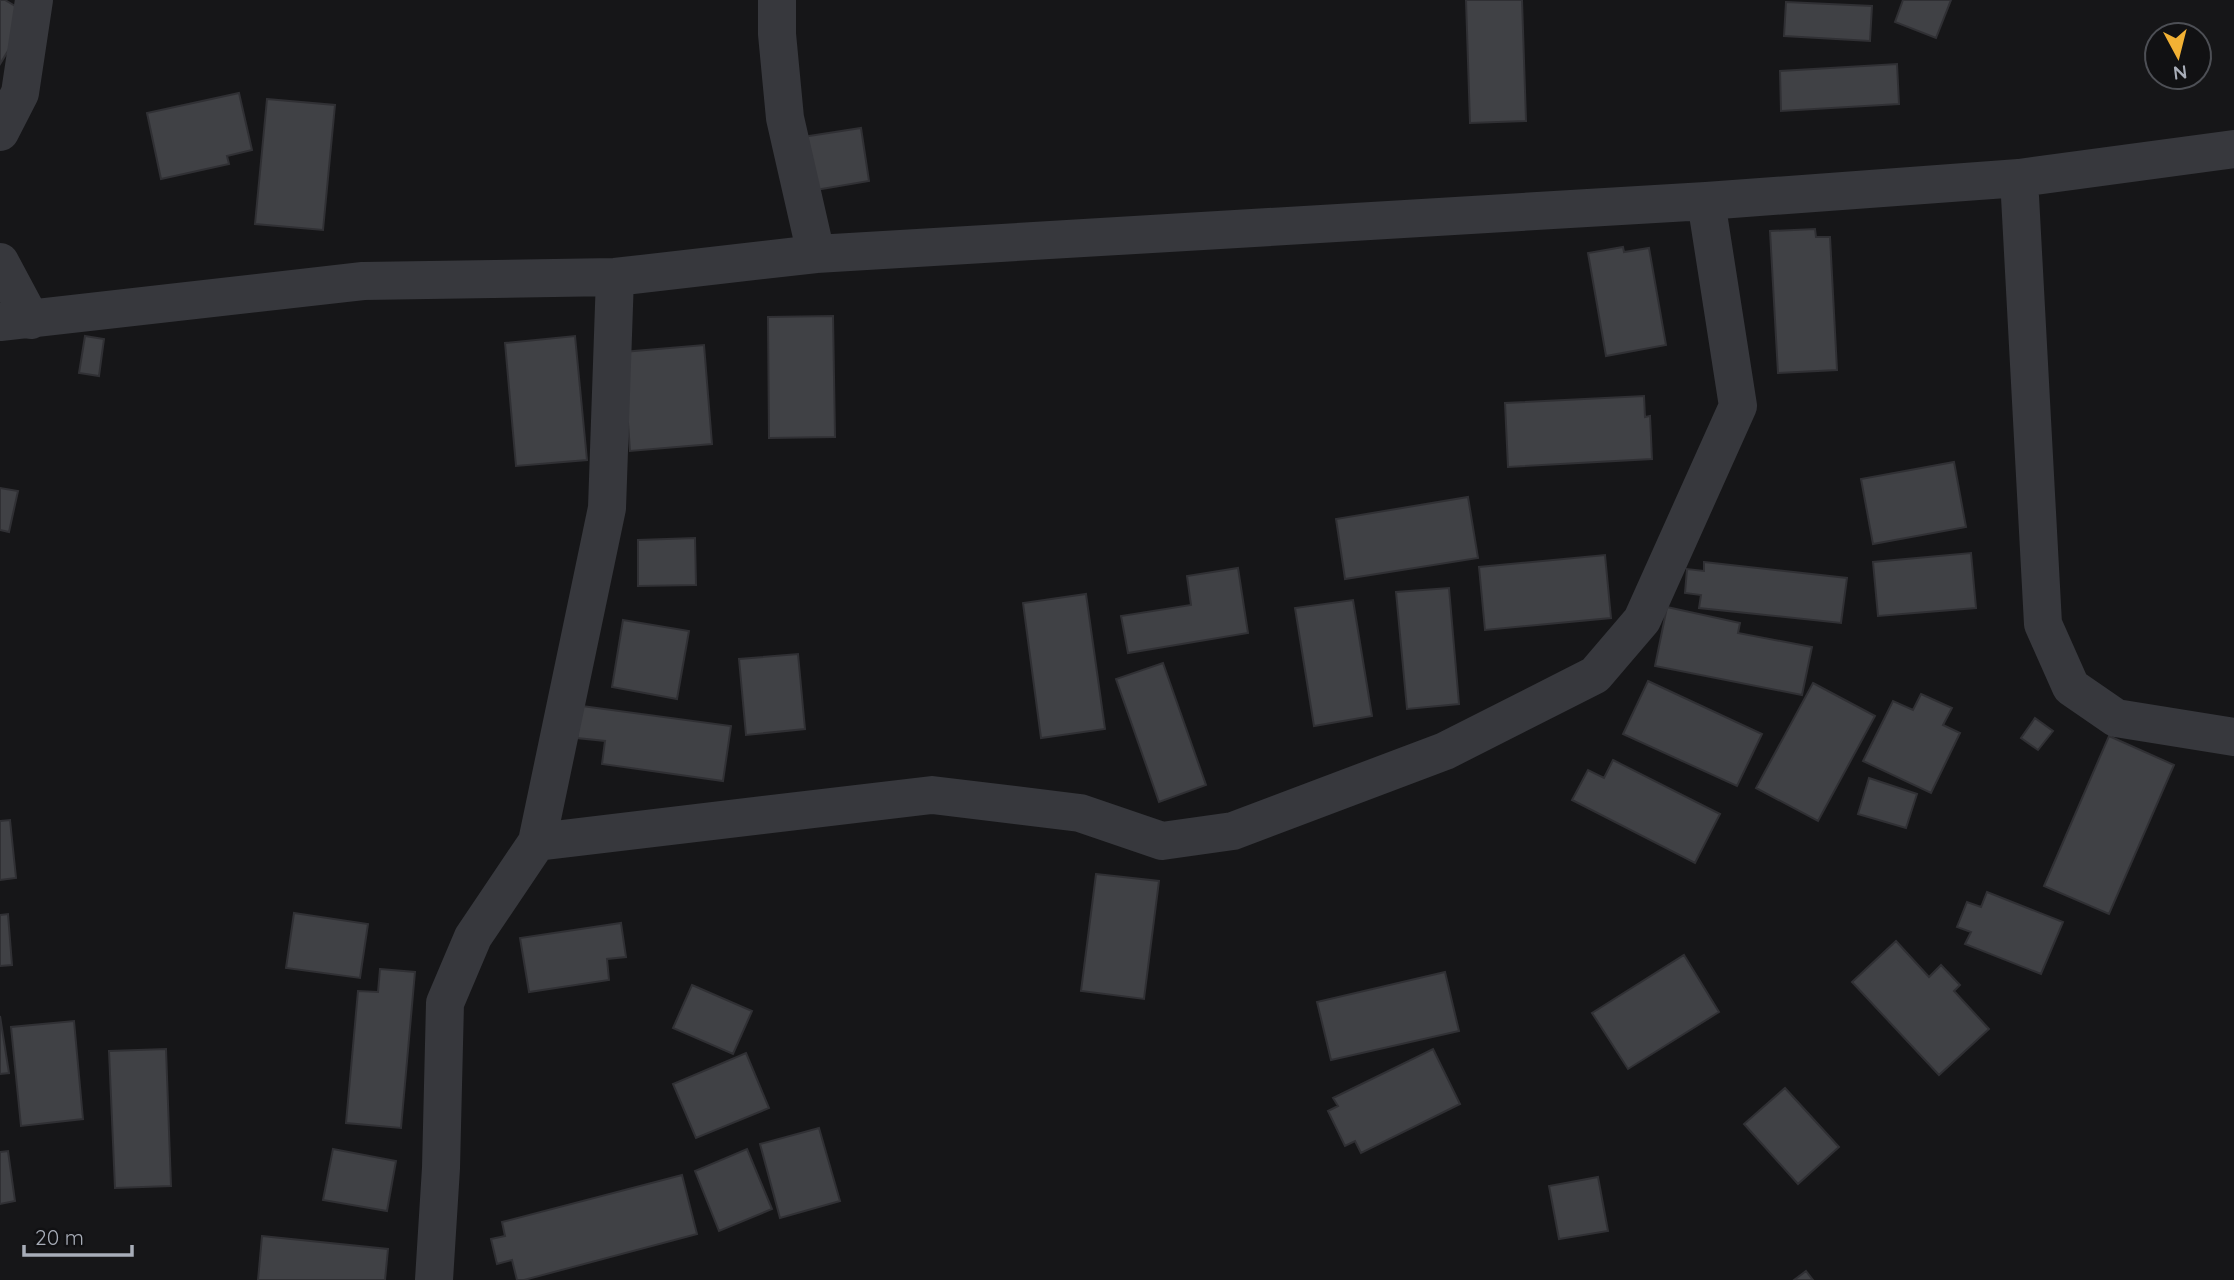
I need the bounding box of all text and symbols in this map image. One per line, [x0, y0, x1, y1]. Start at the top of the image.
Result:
north arrow [2143, 21, 2213, 91]
text: N [2172, 60, 2188, 86]
scale bar [24, 1214, 133, 1258]
text: 20 m [35, 1224, 84, 1250]

